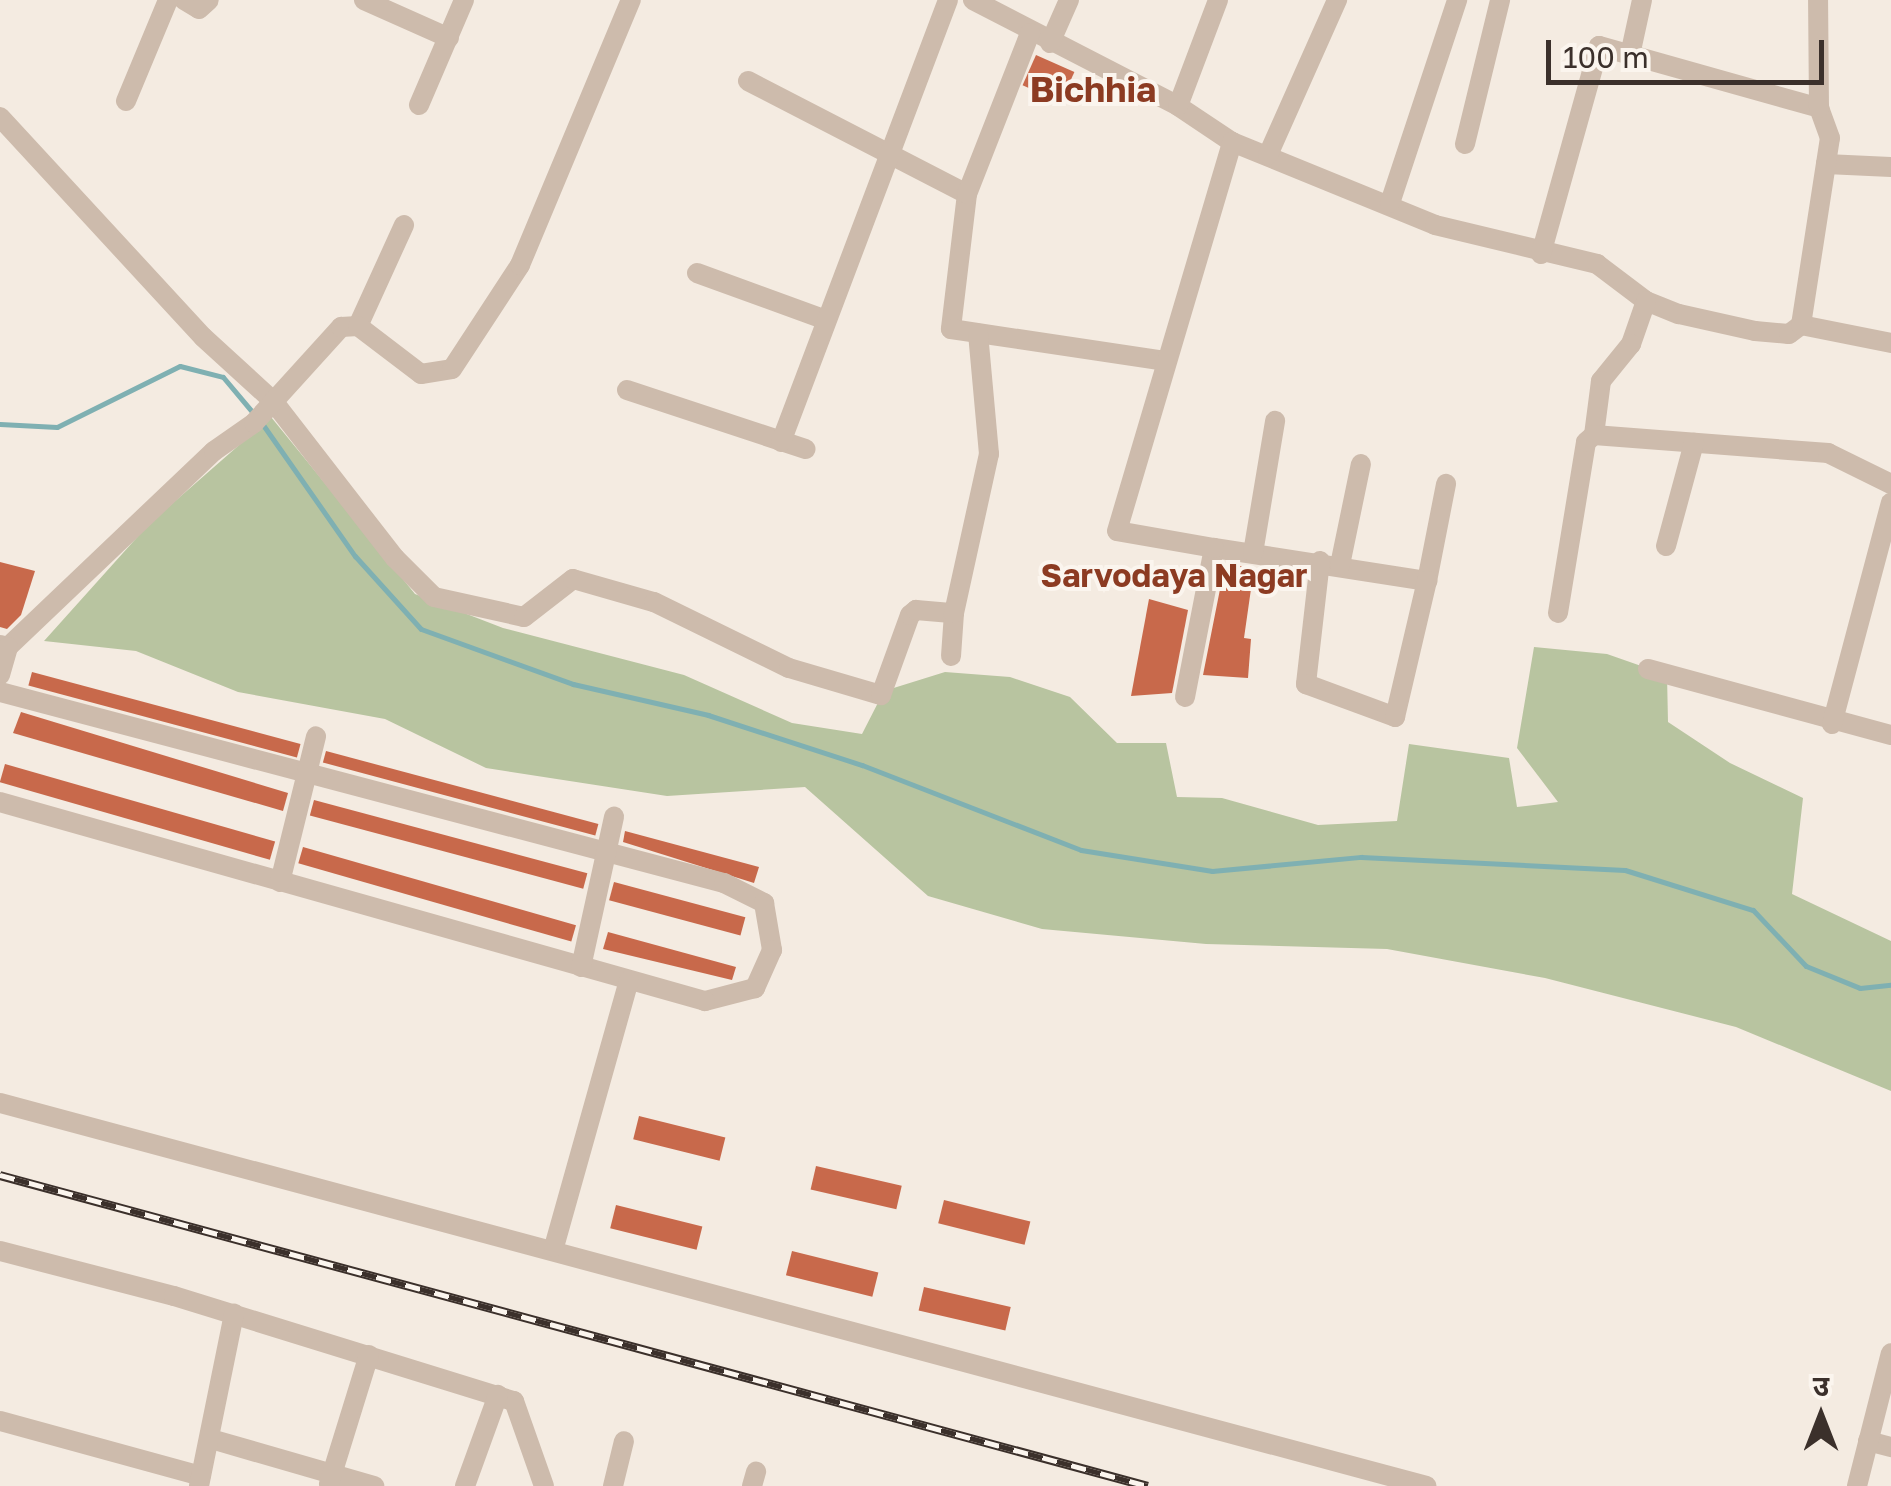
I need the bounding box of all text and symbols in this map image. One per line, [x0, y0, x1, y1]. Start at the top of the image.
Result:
scale bar [1551, 20, 1828, 82]
text: 100 m [1563, 39, 1649, 75]
district label: Bichhia [1030, 68, 1156, 110]
district label: Sarvodaya Nagar [1040, 556, 1308, 594]
north arrow [1771, 1366, 1871, 1466]
text: उ [1813, 1369, 1829, 1402]

